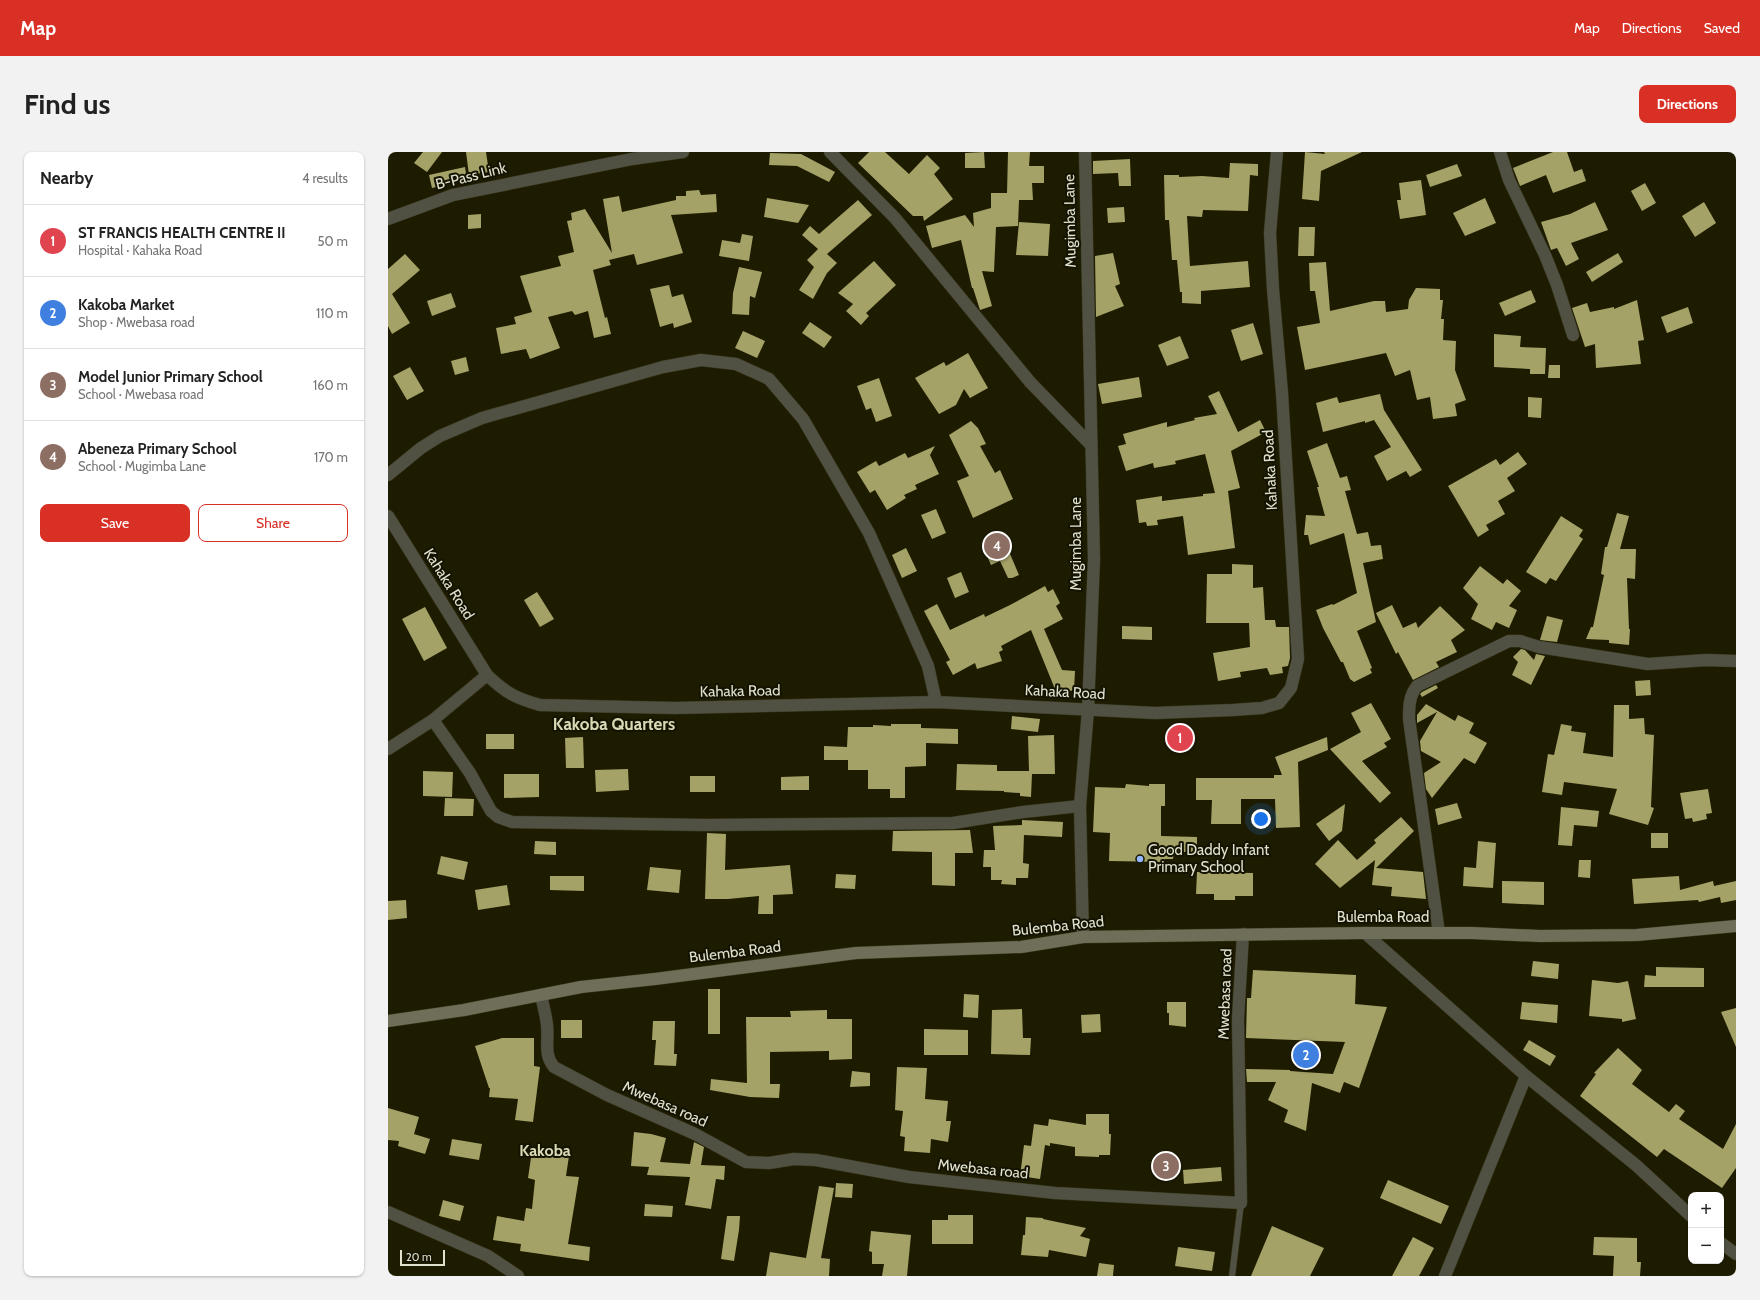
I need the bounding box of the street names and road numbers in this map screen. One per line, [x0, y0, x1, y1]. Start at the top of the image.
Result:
street label: B-Pass Link [434, 158, 509, 194]
street label: Mugimba Lane [1060, 174, 1080, 268]
street label: Kahaka Road [1259, 429, 1281, 511]
street label: Mugimba Lane [1067, 497, 1085, 591]
street label: Kahaka Road [420, 545, 478, 623]
street label: Kahaka Road [699, 681, 781, 701]
street label: Kahaka Road [1024, 681, 1106, 703]
street label: Bulemba Road [1337, 908, 1429, 926]
street label: Bulemba Road [1011, 912, 1105, 940]
street label: Bulemba Road [688, 937, 782, 967]
street label: Mwebasa road [1214, 948, 1236, 1040]
street label: Mwebasa road [620, 1077, 710, 1131]
street label: Mwebasa road [937, 1155, 1029, 1183]

